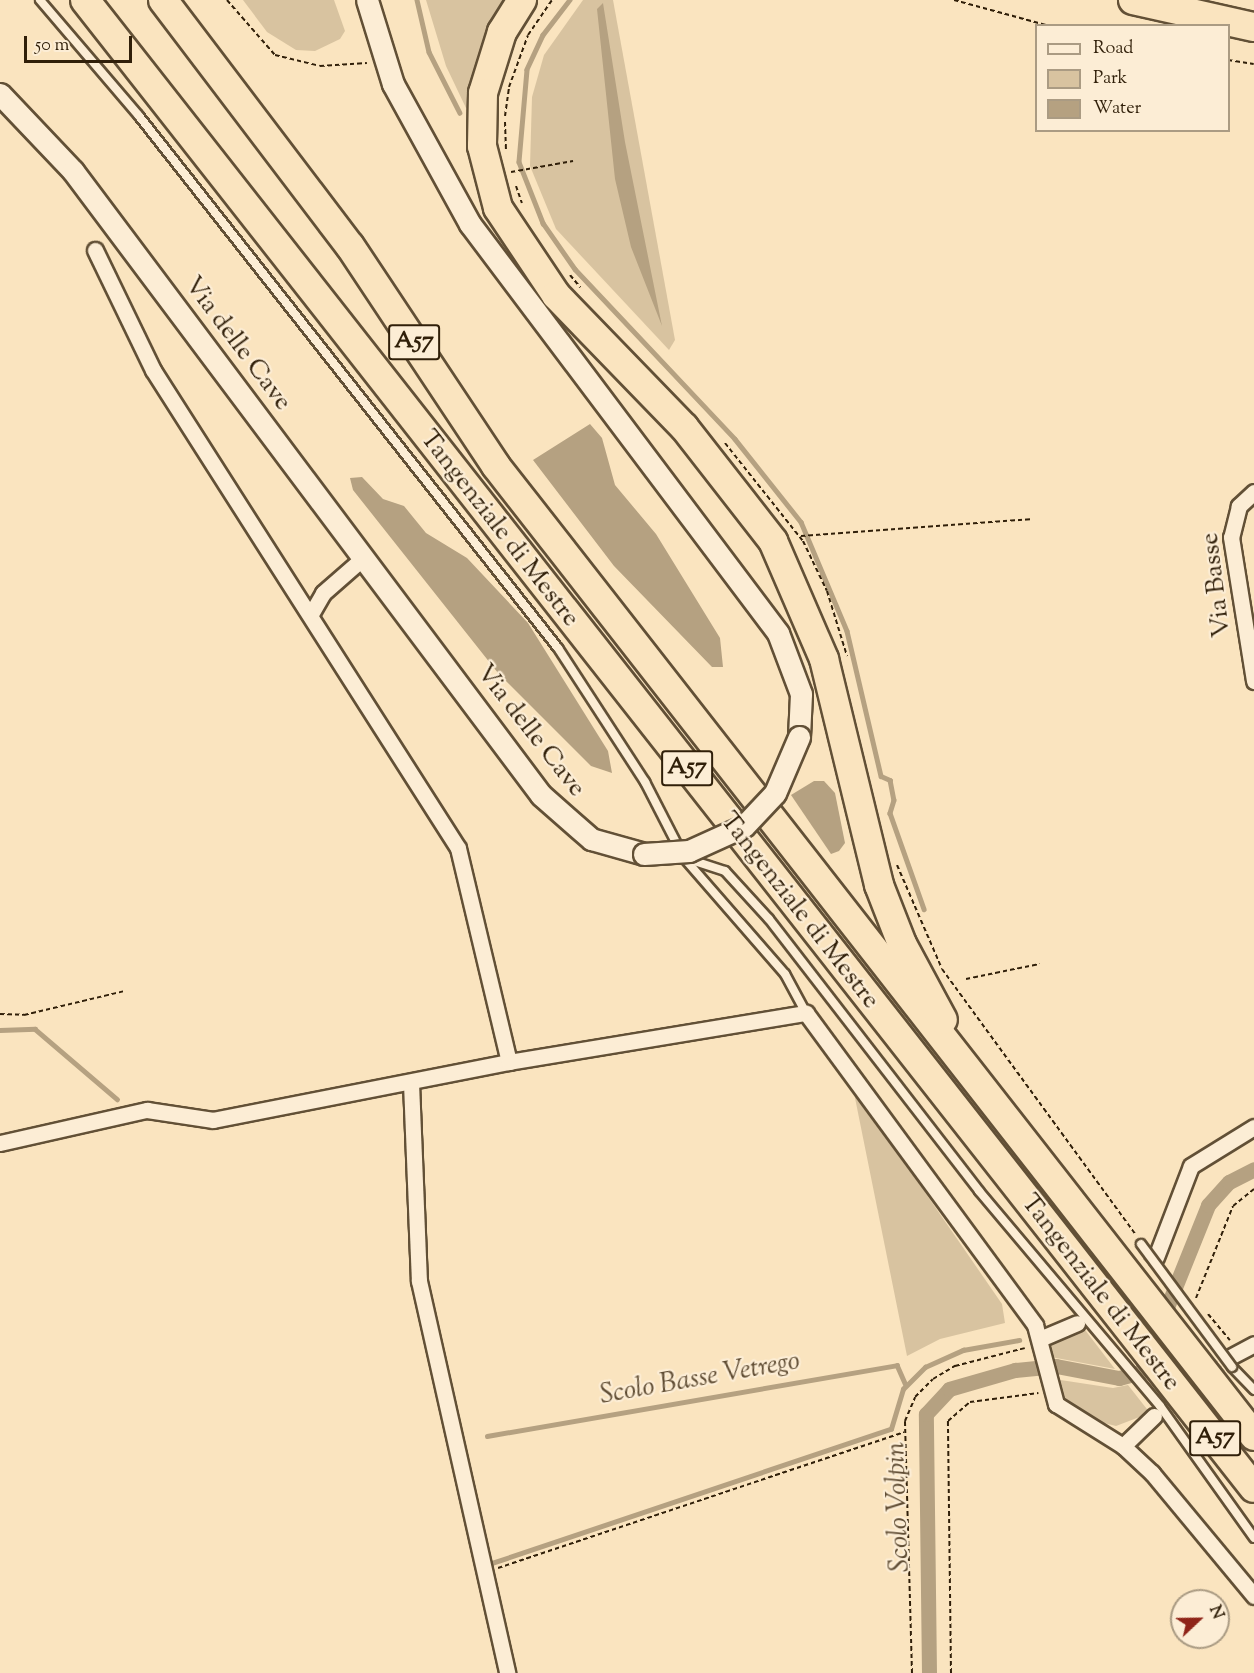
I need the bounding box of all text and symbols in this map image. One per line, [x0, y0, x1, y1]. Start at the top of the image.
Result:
scale bar [27, 24, 135, 62]
legend [1035, 24, 1230, 132]
text: 50 m [35, 33, 69, 59]
text: Road [1093, 36, 1133, 62]
text: Park [1093, 66, 1127, 92]
text: Water [1093, 96, 1141, 122]
street label: Via delle Cave [176, 271, 298, 417]
road number: A57 [387, 321, 441, 363]
street label: Tangenziale di Mestre [412, 424, 586, 634]
street label: Via Basse [1195, 531, 1239, 639]
street label: Via delle Cave [469, 658, 591, 804]
road number: A57 [660, 747, 714, 789]
street label: Tangenziale di Mestre [712, 806, 886, 1016]
street label: Tangenziale di Mestre [1013, 1188, 1187, 1398]
water label: Scolo Basse Vetrego [598, 1345, 802, 1413]
road number: A57 [1188, 1417, 1242, 1459]
water label: Scolo Volpin [881, 1441, 917, 1573]
north arrow [1170, 1589, 1230, 1649]
text: N [1202, 1603, 1228, 1623]

